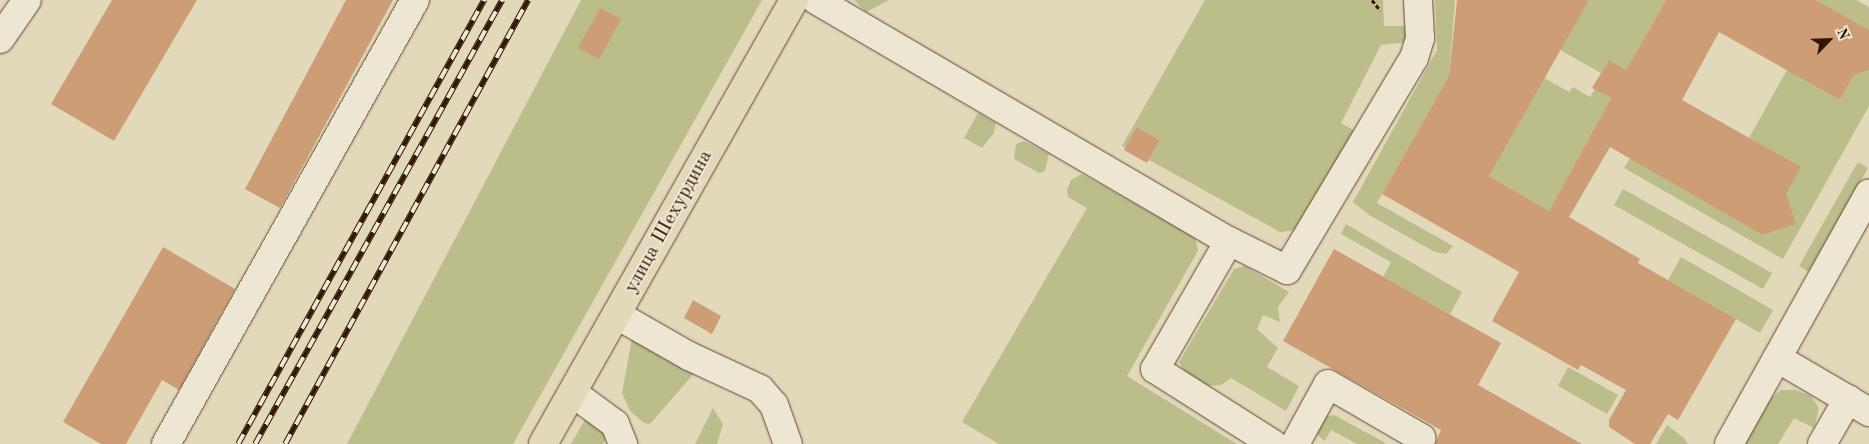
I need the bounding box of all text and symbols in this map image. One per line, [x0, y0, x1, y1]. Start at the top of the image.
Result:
north arrow [1804, 15, 1854, 65]
text: N [1834, 26, 1851, 42]
street label: улица Шехурдина [620, 146, 718, 298]

